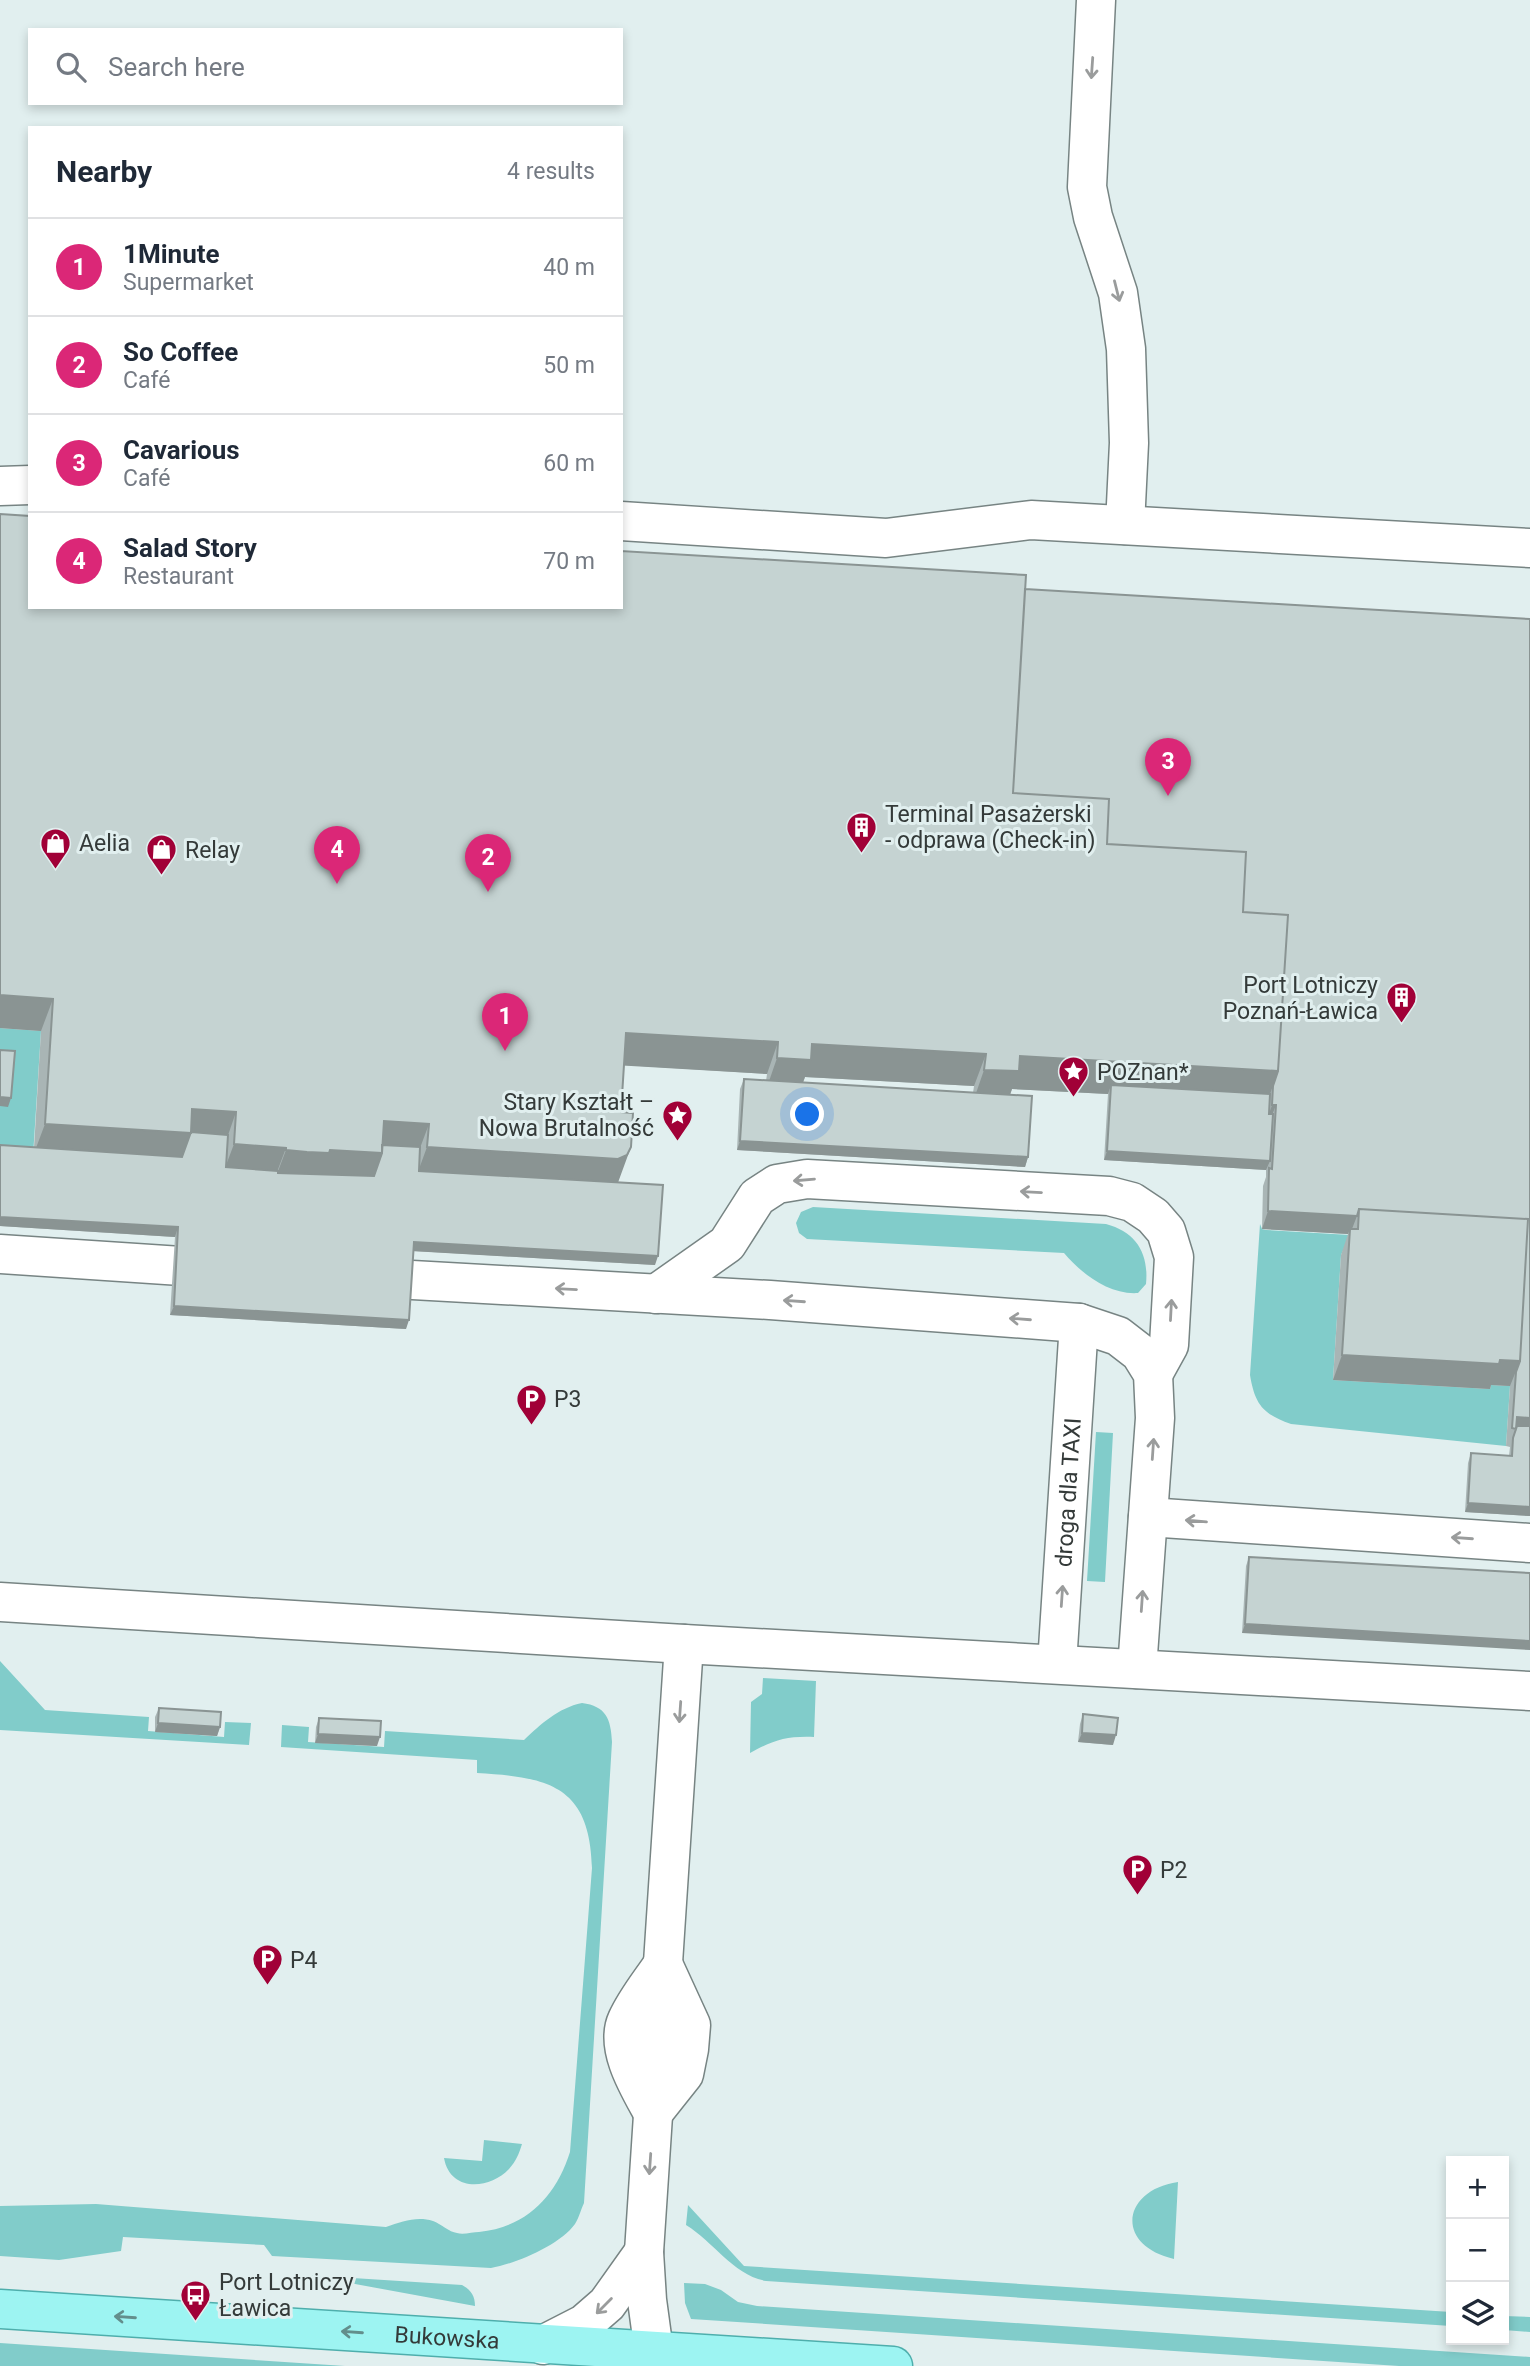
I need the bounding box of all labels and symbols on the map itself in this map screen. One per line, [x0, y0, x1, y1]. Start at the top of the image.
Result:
one-way arrow [1085, 56, 1098, 79]
one-way arrow [1111, 279, 1124, 302]
pin: 3 [1145, 738, 1191, 796]
place label: Terminal Pasażerski - odprawa (Check-in) [885, 801, 1095, 854]
building icon: Terminal Pasażerski - odprawa (Check-in) [845, 810, 879, 854]
shop icon: Aelia [39, 826, 73, 870]
pin: 4 [314, 826, 360, 884]
place label: Aelia [79, 830, 130, 857]
shop icon: Relay [145, 833, 179, 877]
pin: 2 [465, 834, 511, 892]
place label: Relay [185, 837, 240, 864]
place label: Port Lotniczy Poznań-Ławica [1223, 972, 1378, 1025]
building icon: Port Lotniczy Poznań-Ławica [1384, 981, 1418, 1025]
pin: 1 [482, 993, 528, 1051]
place icon: POZnan* [1057, 1055, 1091, 1099]
place label: POZnan* [1097, 1059, 1189, 1086]
place label: Stary Kształt – Nowa Brutalność [479, 1089, 654, 1142]
your location [790, 1097, 824, 1131]
place icon: Stary Kształt – Nowa Brutalność [660, 1098, 694, 1142]
one-way arrow [793, 1174, 816, 1187]
one-way arrow [1019, 1185, 1042, 1198]
one-way arrow [555, 1282, 578, 1295]
one-way arrow [783, 1294, 805, 1307]
one-way arrow [1165, 1299, 1178, 1322]
one-way arrow [1010, 1312, 1032, 1325]
parking icon: P3 [514, 1382, 548, 1426]
place label: P3 [554, 1386, 581, 1413]
street label: droga dla TAXI [1050, 1417, 1087, 1568]
one-way arrow [1147, 1438, 1160, 1461]
one-way arrow [1185, 1514, 1208, 1527]
one-way arrow [1451, 1532, 1474, 1545]
one-way arrow [1055, 1585, 1068, 1608]
one-way arrow [1136, 1590, 1149, 1613]
one-way arrow [673, 1700, 686, 1723]
parking icon: P2 [1120, 1853, 1154, 1897]
place label: P2 [1160, 1857, 1188, 1884]
parking icon: P4 [250, 1943, 284, 1987]
place label: P4 [290, 1947, 318, 1974]
one-way arrow [643, 2152, 656, 2175]
place label: Port Lotniczy Ławica [219, 2269, 354, 2322]
bus stop icon: Port Lotniczy Ławica [179, 2278, 213, 2322]
one-way arrow [595, 2298, 612, 2315]
one-way arrow [115, 2310, 137, 2323]
street label: Bukowska [394, 2321, 500, 2355]
one-way arrow [341, 2325, 364, 2338]

